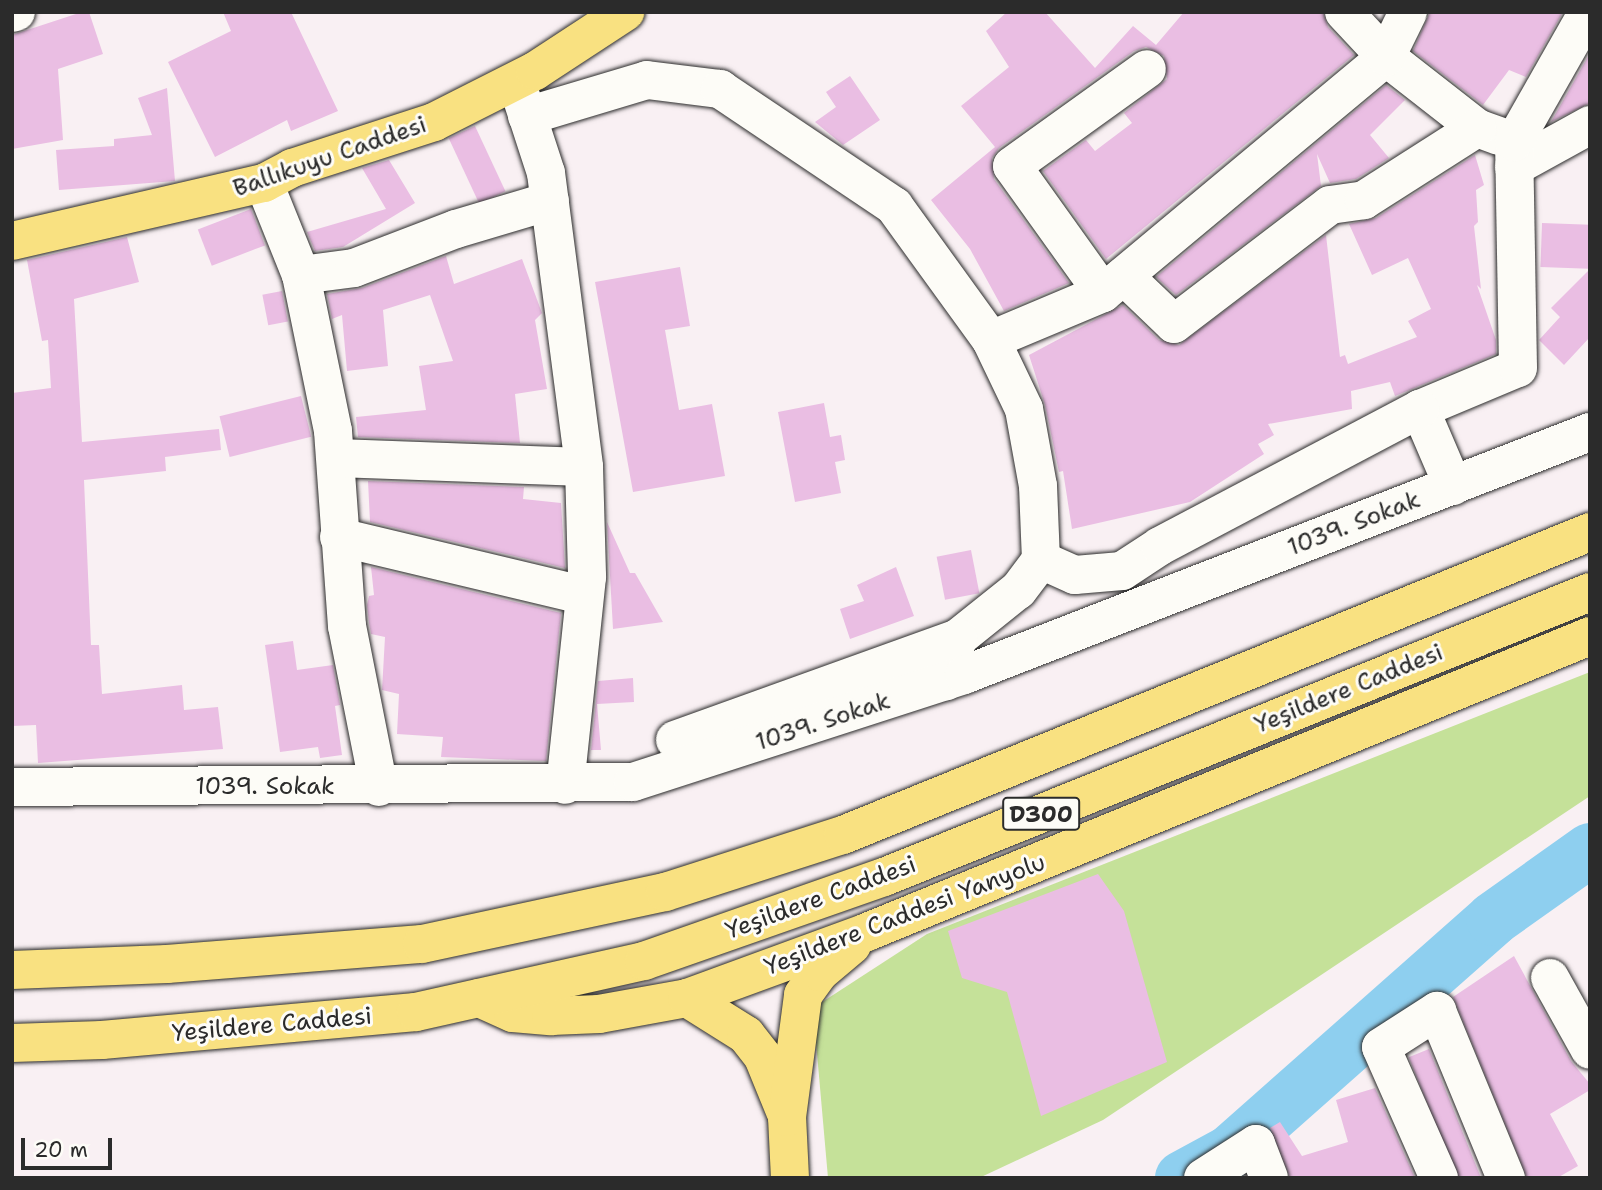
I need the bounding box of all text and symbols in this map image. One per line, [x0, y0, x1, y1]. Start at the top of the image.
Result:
street label: Ballıkuyu Caddesi [230, 110, 430, 204]
street label: 1039. Sokak [1284, 486, 1424, 562]
street label: Yeşildere Caddesi [1251, 638, 1447, 740]
street label: 1039. Sokak [752, 687, 894, 757]
street label: 1039. Sokak [195, 773, 335, 801]
road number: D300 [1001, 794, 1081, 834]
street label: Yeşildere Caddesi Yanyolu [760, 848, 1050, 982]
street label: Yeşildere Caddesi [722, 850, 920, 946]
street label: Yeşildere Caddesi [171, 1002, 373, 1048]
scale bar [24, 1124, 116, 1168]
text: 20 m [34, 1136, 88, 1164]

